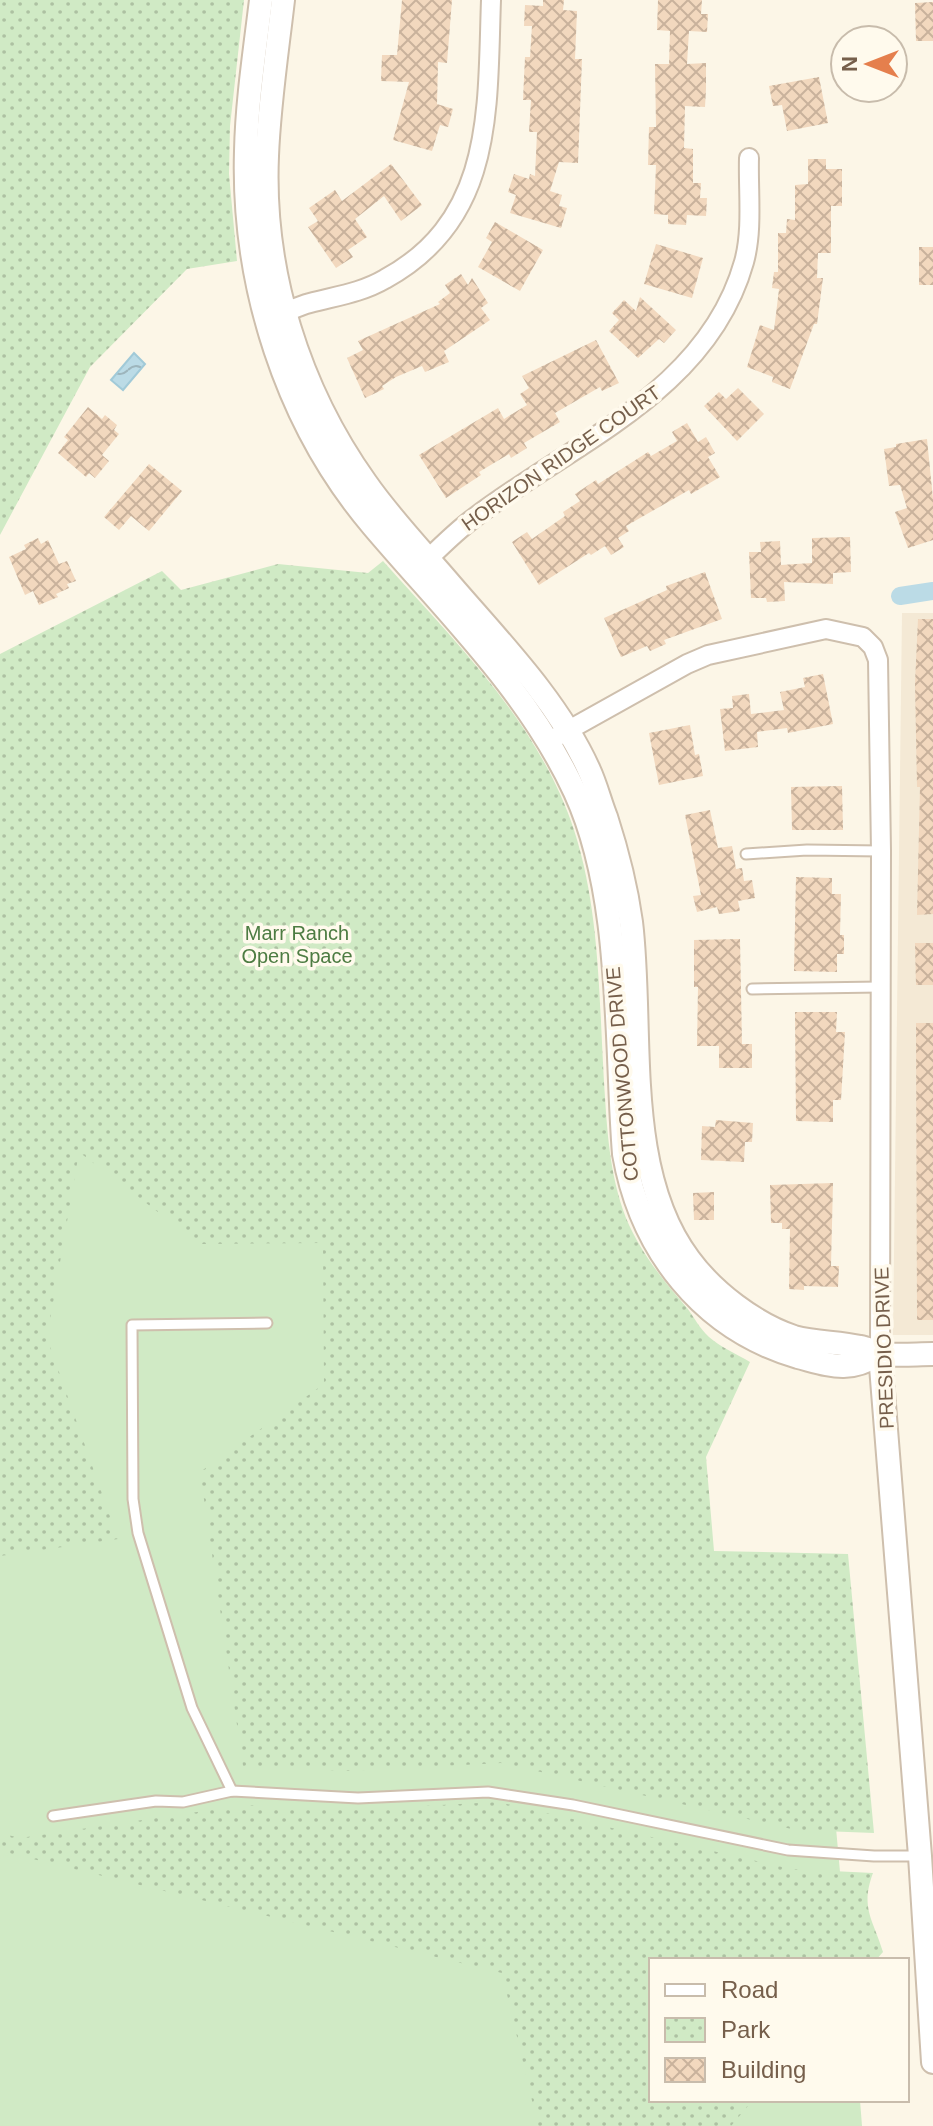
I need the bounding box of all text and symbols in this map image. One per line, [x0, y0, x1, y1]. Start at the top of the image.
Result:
north arrow [829, 24, 909, 104]
text: N [837, 56, 862, 72]
street label: HORIZON RIDGE COURT [457, 381, 665, 535]
park label: Marr Ranch Open Space [241, 922, 353, 967]
street label: COTTONWOOD DRIVE [602, 966, 642, 1182]
street label: PRESIDIO DRIVE [870, 1267, 898, 1429]
legend [649, 1958, 909, 2102]
text: Road [721, 1976, 778, 2003]
text: Park [721, 2016, 771, 2043]
text: Building [721, 2056, 806, 2083]

